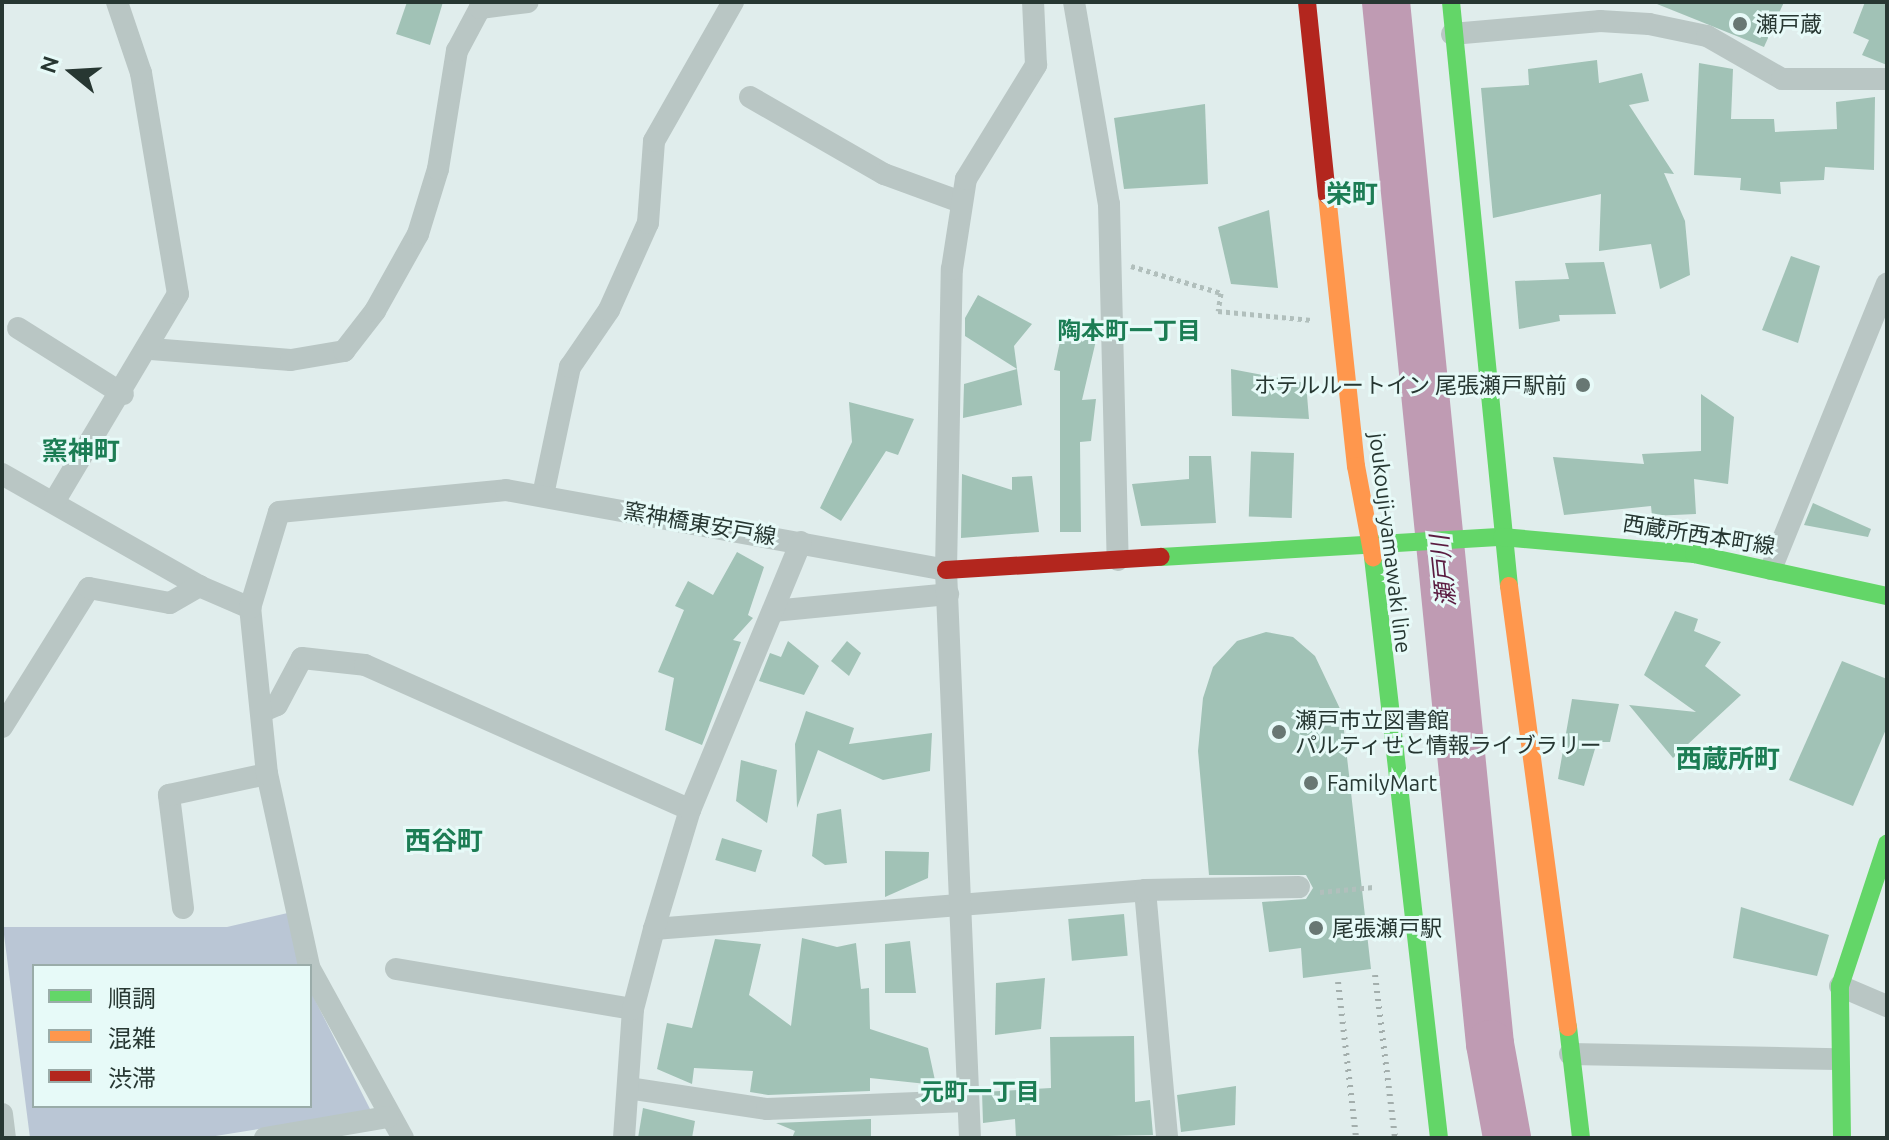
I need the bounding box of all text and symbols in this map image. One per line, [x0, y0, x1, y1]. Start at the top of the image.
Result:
place label: 瀬戸蔵 [1756, 11, 1822, 37]
marker: 瀬戸蔵 [1731, 15, 1749, 33]
north arrow [32, 32, 112, 112]
text: N [34, 53, 63, 76]
district label: 栄町 [1326, 178, 1378, 210]
district label: 陶本町一丁目 [1057, 317, 1201, 345]
place label: ホテルルートイン 尾張瀬戸駅前 [1254, 372, 1567, 398]
marker: ホテルルートイン 尾張瀬戸駅前 [1574, 376, 1592, 394]
street label: joukouji-yamawaki line [1364, 431, 1418, 655]
district label: 窯神町 [42, 435, 120, 467]
street label: 窯神橋東安戸線 [622, 497, 778, 549]
street label: 西蔵所西本町線 [1621, 509, 1777, 559]
water label: 瀬戸川 [1425, 534, 1461, 608]
place label: 瀬戸市立図書館 パルティせと情報ライブラリー [1295, 706, 1603, 758]
marker: 瀬戸市立図書館 パルティせと情報ライブラリー [1270, 723, 1288, 741]
district label: 西蔵所町 [1676, 743, 1780, 775]
place label: FamilyMart [1327, 770, 1437, 796]
marker: FamilyMart [1302, 774, 1320, 792]
district label: 西谷町 [405, 825, 483, 857]
place label: 尾張瀬戸駅 [1332, 915, 1442, 941]
marker: 尾張瀬戸駅 [1307, 919, 1325, 937]
legend [32, 964, 312, 1108]
text: 順調 [108, 985, 156, 1012]
text: 混雑 [108, 1025, 156, 1052]
text: 渋滞 [108, 1065, 156, 1092]
district label: 元町一丁目 [920, 1078, 1040, 1106]

